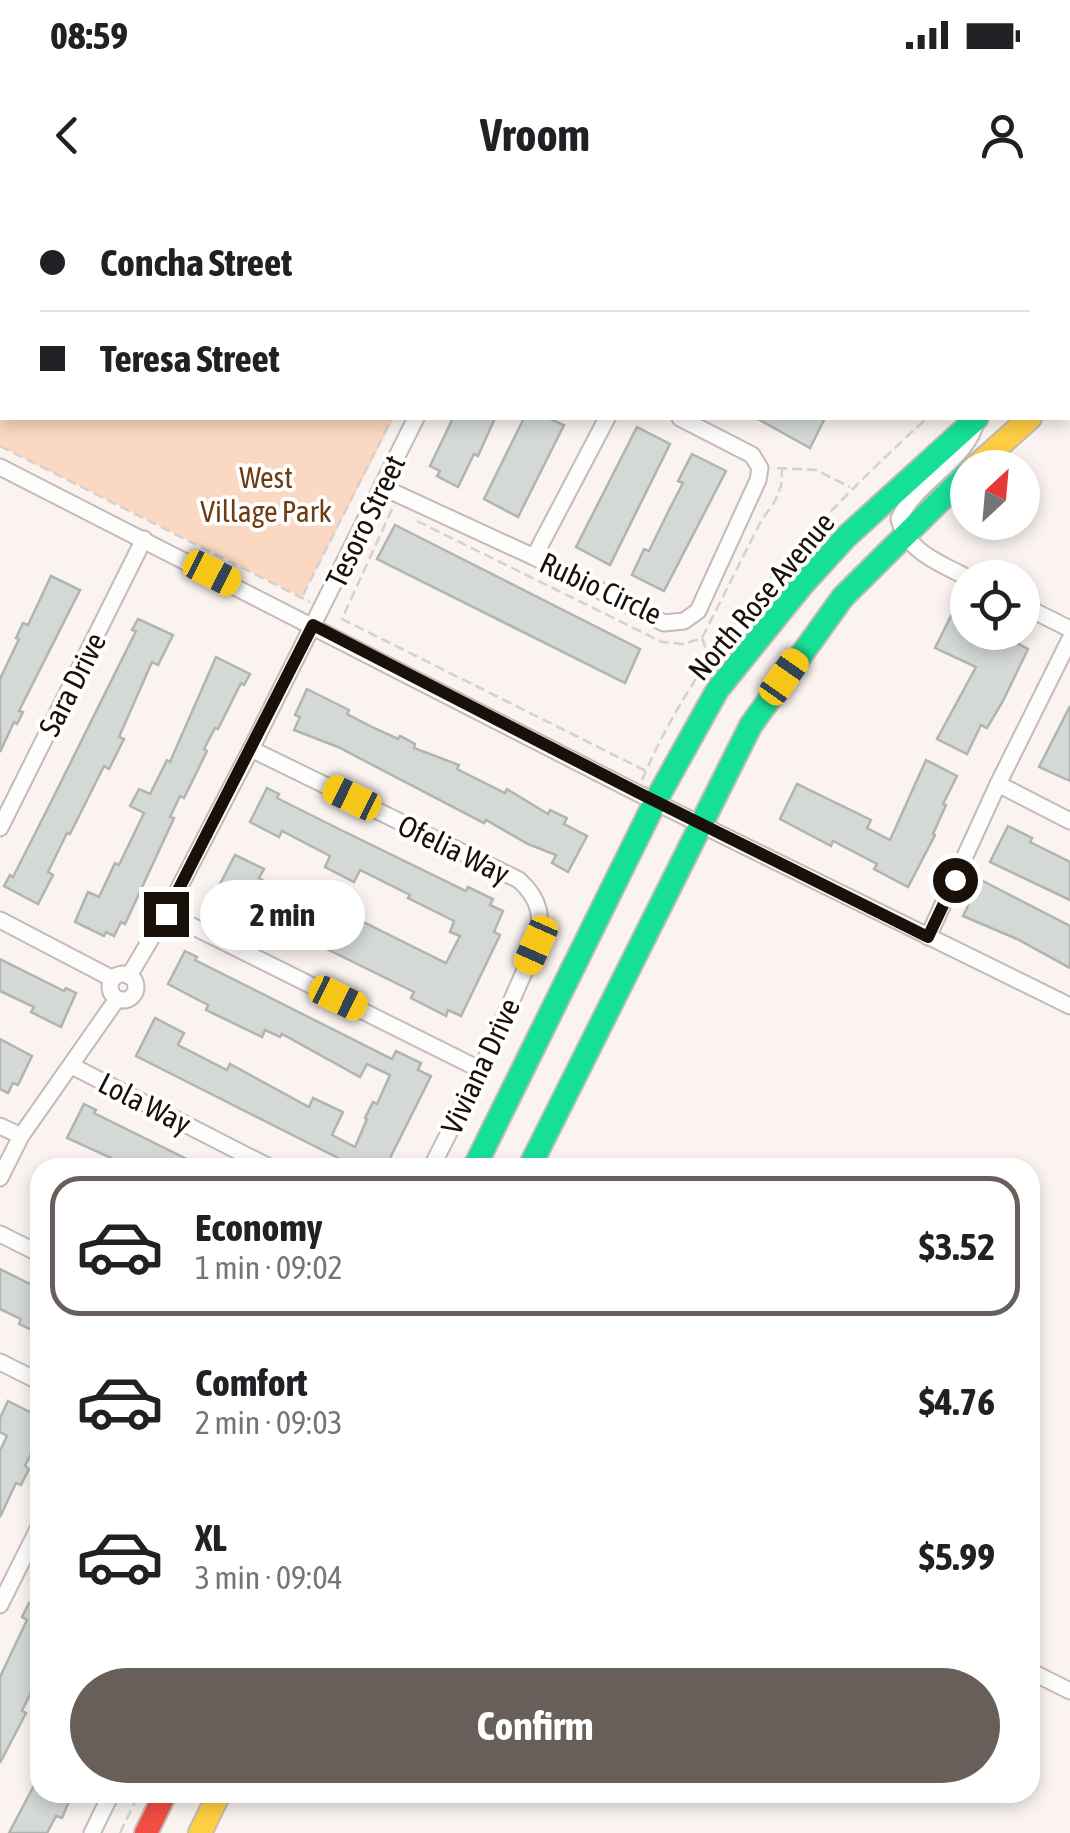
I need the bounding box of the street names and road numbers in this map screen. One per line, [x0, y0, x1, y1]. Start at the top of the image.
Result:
street label: Tesoro Street [318, 449, 412, 593]
street label: North Rose Avenue [681, 505, 841, 687]
street label: Rubio Circle [535, 545, 667, 631]
street label: Sara Drive [32, 627, 112, 741]
street label: Ofelia Way [393, 808, 515, 890]
street label: Viviana Drive [434, 993, 526, 1139]
street label: Lola Way [93, 1065, 197, 1141]

